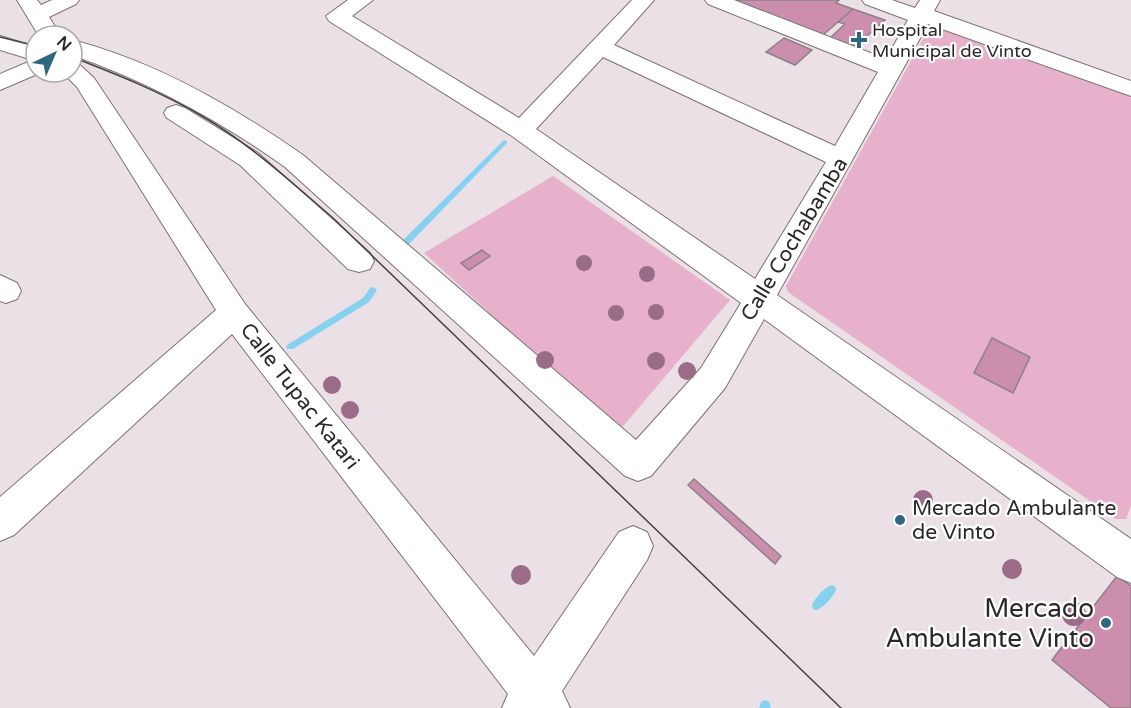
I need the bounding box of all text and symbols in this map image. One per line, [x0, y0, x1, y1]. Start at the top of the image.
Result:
place label: Hospital Municipal de Vinto [872, 19, 1032, 62]
north arrow [24, 24, 84, 84]
marker: Hospital Municipal de Vinto [850, 31, 868, 49]
text: N [52, 32, 75, 56]
street label: Calle Cochabamba [736, 153, 853, 326]
street label: Calle Tupac Katari [235, 318, 365, 475]
place label: Mercado Ambulante de Vinto [912, 496, 1116, 545]
marker: Mercado Ambulante de Vinto [893, 513, 907, 527]
place label: Mercado Ambulante Vinto [885, 593, 1094, 654]
marker: Mercado Ambulante Vinto [1099, 616, 1113, 630]

